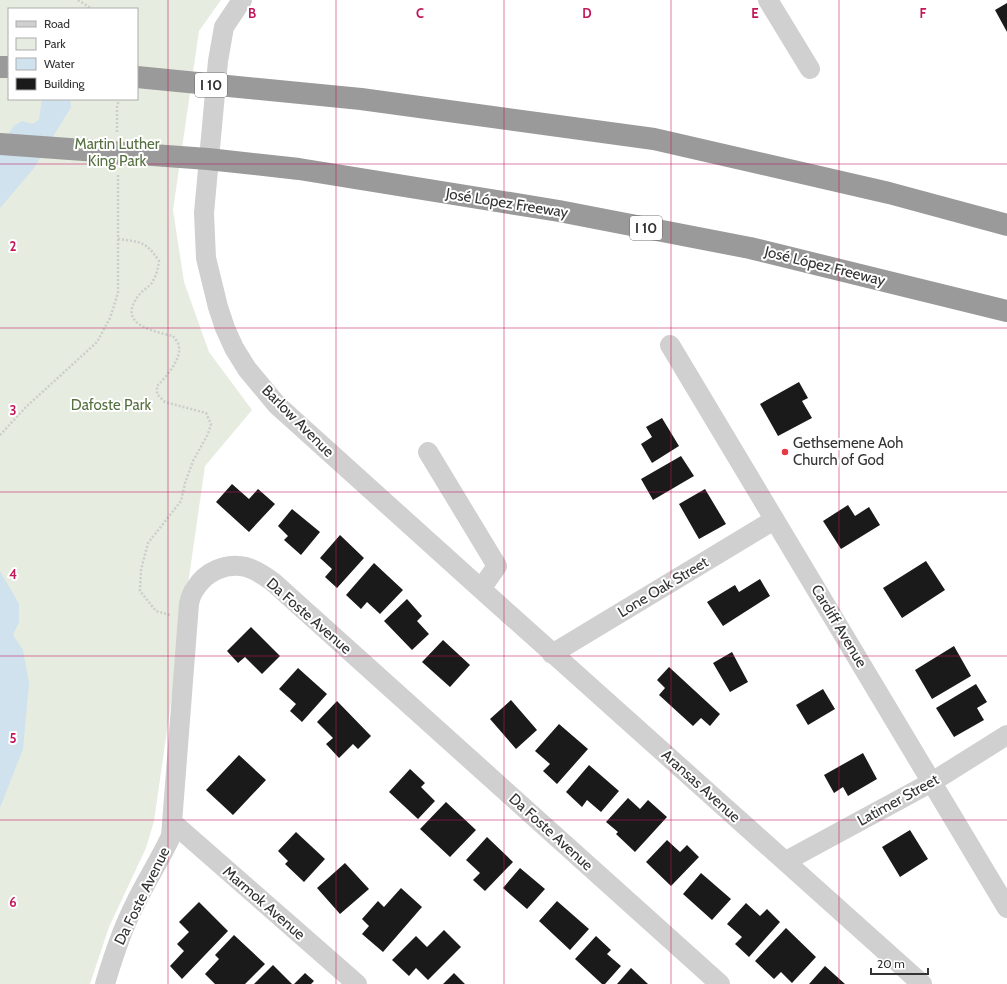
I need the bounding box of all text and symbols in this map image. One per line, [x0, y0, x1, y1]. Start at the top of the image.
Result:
text: B [248, 5, 256, 21]
text: C [416, 5, 424, 21]
text: D [582, 5, 592, 21]
text: E [751, 5, 759, 21]
text: F [920, 5, 927, 21]
legend [8, 8, 138, 100]
text: Road [44, 16, 70, 31]
text: Park [44, 36, 66, 51]
text: Water [44, 56, 75, 71]
road number: I 10 [195, 73, 227, 97]
text: Building [44, 76, 86, 91]
park label: Martin Luther King Park [75, 135, 160, 170]
street label: José López Freeway [444, 184, 570, 222]
road number: I 10 [630, 216, 662, 240]
text: 2 [10, 238, 17, 254]
street label: José López Freeway [762, 242, 888, 290]
street label: Barlow Avenue [258, 381, 338, 461]
park label: Dafoste Park [71, 396, 151, 414]
text: 3 [9, 402, 17, 418]
place label: Gethsemene Aoh Church of God [793, 434, 904, 469]
marker: Gethsemene Aoh Church of God [780, 447, 790, 457]
street label: Lone Oak Street [615, 553, 711, 621]
text: 4 [9, 566, 17, 582]
street label: Da Foste Avenue [263, 574, 355, 658]
street label: Cardiff Avenue [807, 581, 871, 671]
text: 5 [10, 730, 17, 746]
street label: Aransas Avenue [658, 746, 744, 826]
street label: Latimer Street [854, 770, 942, 830]
street label: Da Foste Avenue [505, 790, 597, 875]
street label: Da Foste Avenue [111, 844, 174, 948]
street label: Marmok Avenue [219, 862, 309, 944]
text: 6 [9, 894, 17, 910]
scale bar [871, 950, 928, 976]
text: 20 m [877, 956, 905, 971]

